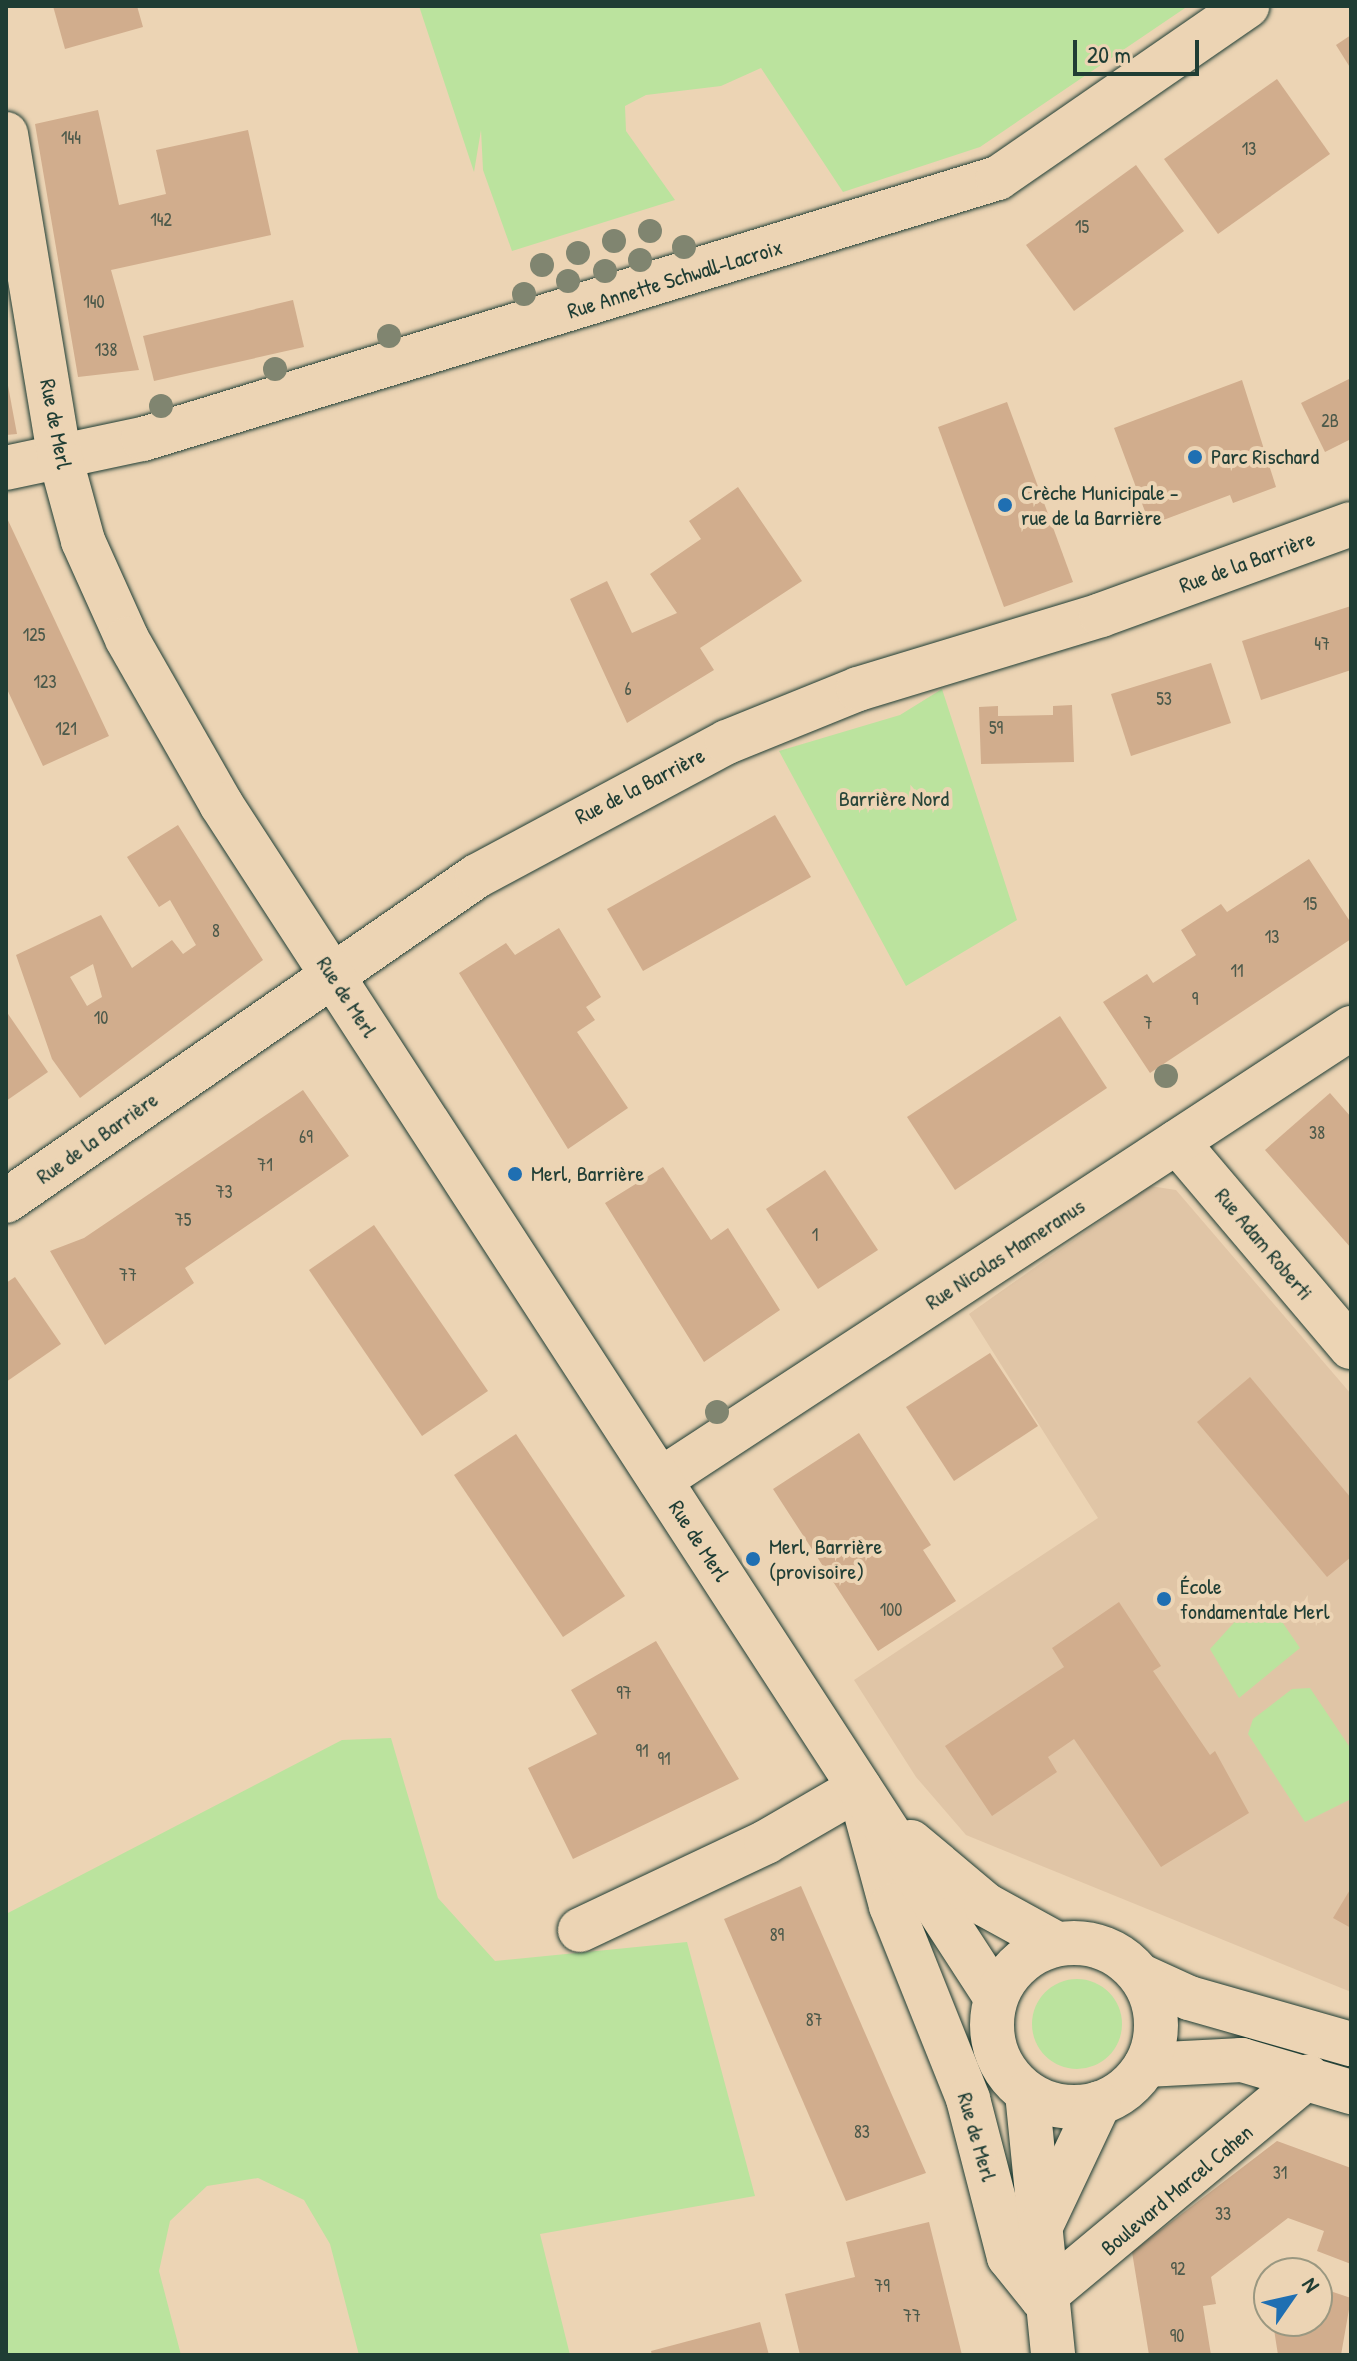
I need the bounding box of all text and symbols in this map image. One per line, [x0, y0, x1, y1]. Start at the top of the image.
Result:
scale bar [1077, 24, 1203, 74]
text: 20 m [1087, 38, 1131, 70]
house number: 144 [61, 127, 81, 149]
house number: 13 [1242, 138, 1256, 160]
house number: 142 [150, 209, 172, 231]
house number: 15 [1075, 216, 1089, 238]
street label: Rue Annette Schwall-Lacroix [564, 234, 786, 324]
house number: 140 [83, 291, 105, 313]
house number: 138 [95, 339, 117, 361]
street label: Rue de Merl [34, 377, 78, 471]
house number: 2B [1321, 410, 1339, 432]
place label: Parc Rischard [1211, 444, 1319, 470]
marker: Parc Rischard [1186, 448, 1204, 466]
place label: Crèche Municipale - rue de la Barrière [1021, 479, 1179, 530]
marker: Crèche Municipale - rue de la Barrière [996, 496, 1014, 514]
street label: Rue de la Barrière [1176, 525, 1318, 599]
house number: 125 [23, 624, 45, 646]
house number: 47 [1314, 633, 1330, 655]
house number: 123 [33, 671, 57, 693]
house number: 6 [624, 678, 632, 700]
house number: 53 [1156, 688, 1172, 710]
house number: 59 [989, 717, 1003, 739]
house number: 121 [55, 718, 77, 740]
street label: Rue de la Barrière [571, 742, 709, 830]
park label: Barrière Nord [839, 786, 949, 812]
house number: 15 [1303, 893, 1317, 915]
house number: 8 [212, 920, 220, 942]
house number: 13 [1265, 926, 1279, 948]
street label: Rue de Merl [311, 952, 383, 1042]
house number: 11 [1230, 960, 1244, 982]
house number: 9 [1192, 988, 1198, 1010]
house number: 10 [94, 1007, 108, 1029]
house number: 7 [1144, 1012, 1152, 1034]
street label: Rue de la Barrière [31, 1086, 163, 1190]
house number: 38 [1309, 1122, 1325, 1144]
house number: 69 [299, 1126, 313, 1148]
house number: 71 [257, 1154, 273, 1176]
place label: Merl, Barrière [531, 1161, 644, 1187]
marker: Merl, Barrière [506, 1165, 524, 1183]
house number: 73 [216, 1181, 232, 1203]
street label: Rue Adam Roberti [1209, 1183, 1319, 1305]
street label: Rue Nicolas Mameranus [920, 1193, 1090, 1315]
house number: 75 [175, 1209, 191, 1231]
house number: 1 [812, 1224, 818, 1246]
house number: 77 [119, 1264, 137, 1286]
street label: Rue de Merl [663, 1496, 735, 1586]
place label: Merl, Barrière (provisoire) [769, 1533, 882, 1584]
marker: Merl, Barrière (provisoire) [744, 1550, 762, 1568]
place label: École fondamentale Merl [1180, 1573, 1330, 1624]
marker: École fondamentale Merl [1155, 1590, 1173, 1608]
house number: 100 [880, 1599, 902, 1621]
house number: 97 [616, 1682, 632, 1704]
house number: 91 [635, 1740, 649, 1762]
house number: 91 [657, 1748, 671, 1770]
house number: 89 [770, 1924, 784, 1946]
house number: 87 [806, 2009, 822, 2031]
street label: Rue de Merl [952, 2090, 1002, 2184]
street label: Boulevard Marcel Cahen [1096, 2119, 1258, 2261]
house number: 83 [854, 2121, 870, 2143]
house number: 31 [1273, 2162, 1287, 2184]
house number: 33 [1215, 2203, 1231, 2225]
north arrow [1253, 2257, 1333, 2337]
house number: 92 [1170, 2258, 1186, 2280]
text: N [1296, 2271, 1327, 2298]
house number: 79 [874, 2275, 890, 2297]
house number: 77 [903, 2305, 921, 2327]
house number: 90 [1170, 2325, 1184, 2347]

